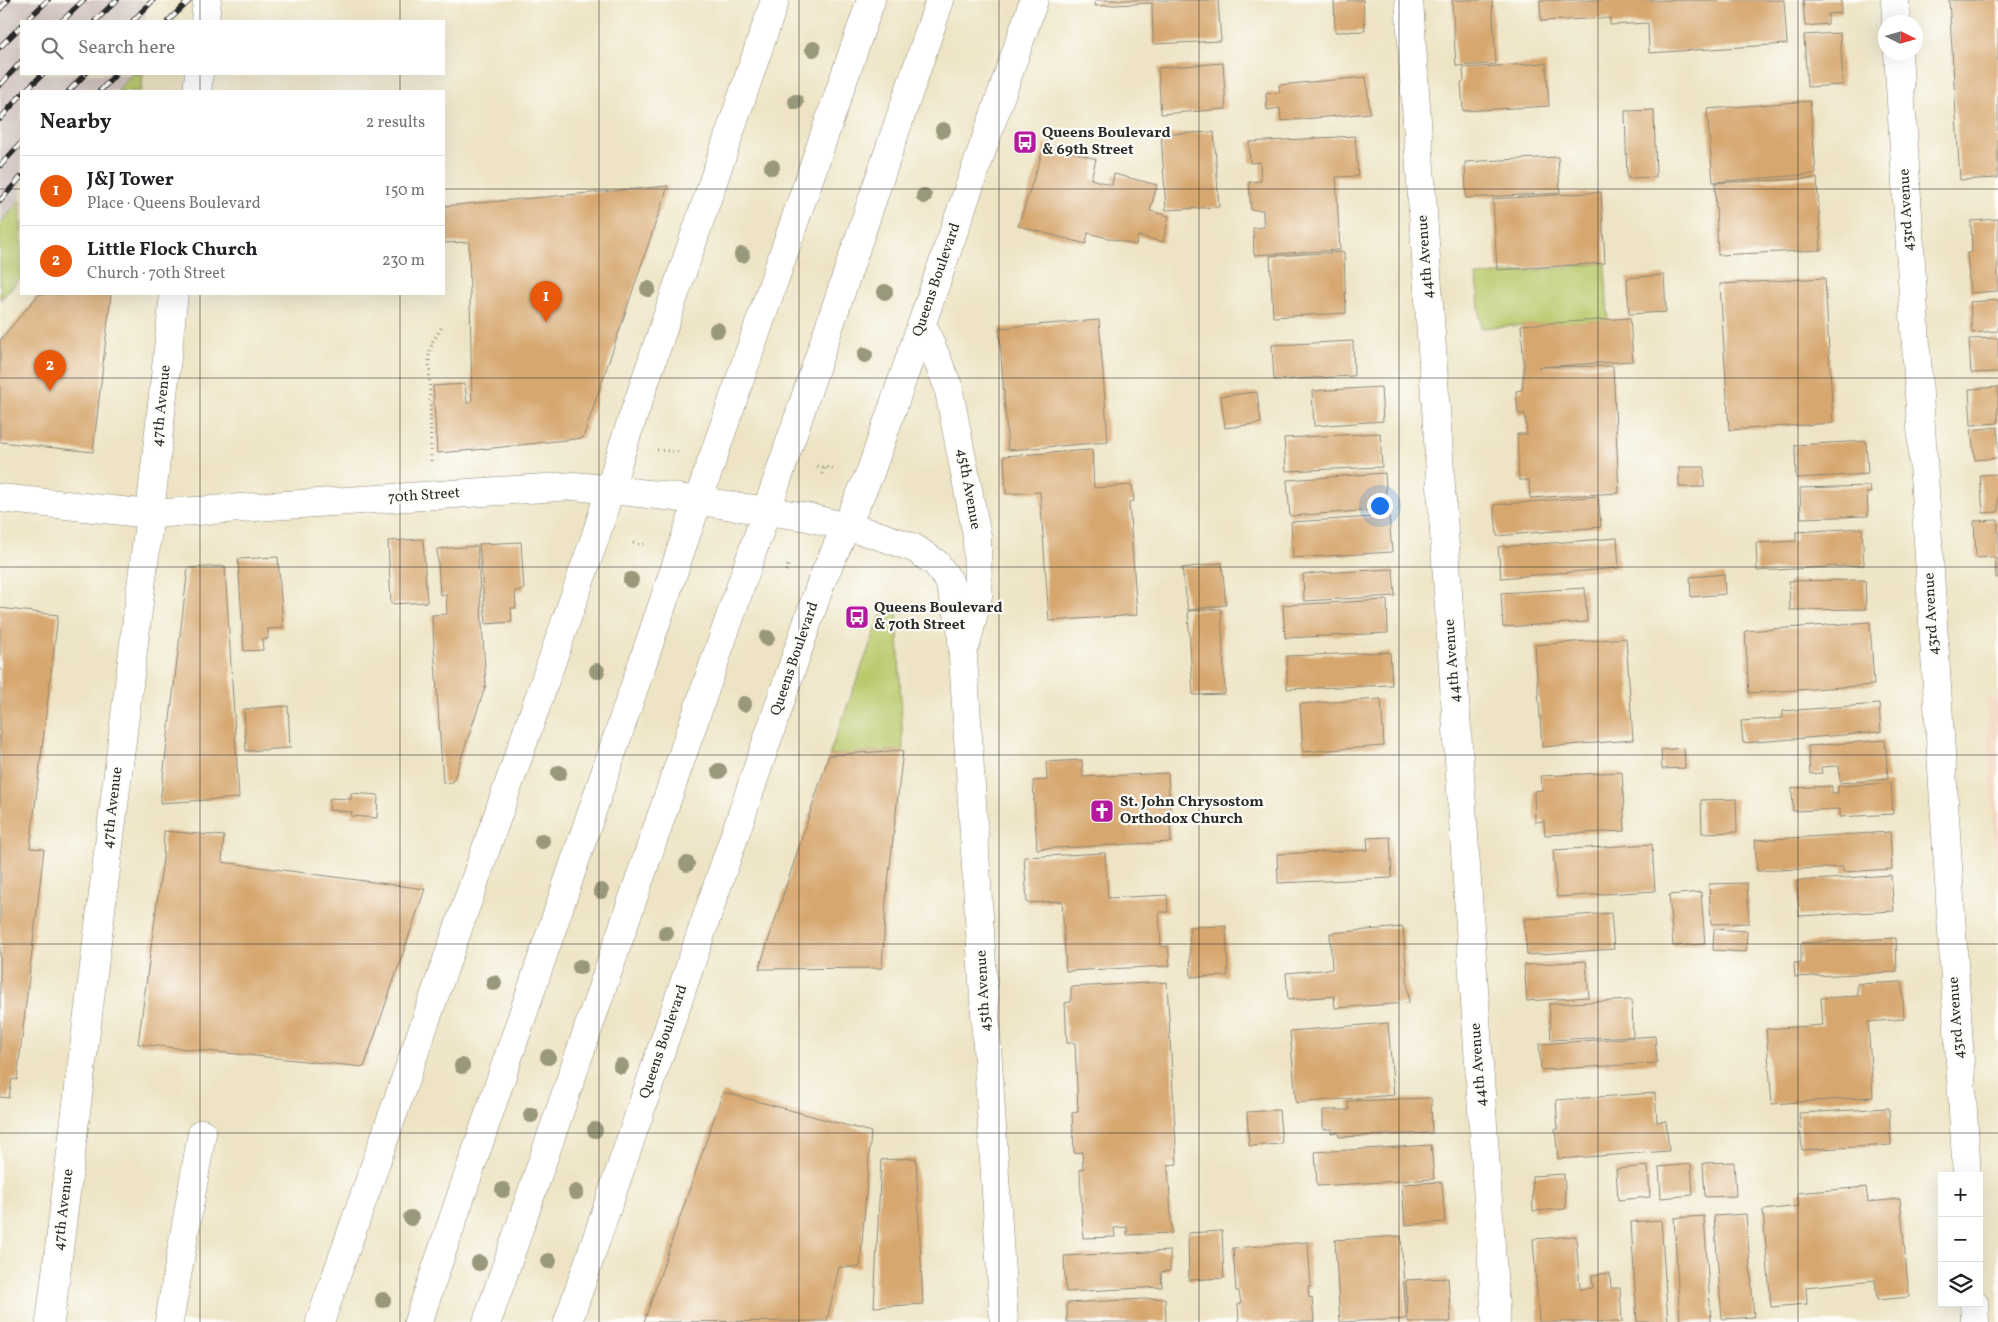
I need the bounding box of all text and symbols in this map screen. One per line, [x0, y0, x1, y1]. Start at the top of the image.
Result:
north arrow [1878, 15, 1923, 60]
search box [20, 20, 445, 75]
icon: search [38, 34, 66, 62]
text: Search here [78, 35, 175, 61]
text: Nearby [40, 108, 111, 137]
text: 2 results [366, 112, 425, 134]
place label: Queens Boulevard & 69th Street [1042, 123, 1171, 161]
bus stop icon: Queens Boulevard & 69th Street [1012, 129, 1038, 155]
text: J&J Tower [87, 167, 174, 193]
street label: 43rd Avenue [1894, 168, 1920, 252]
text: 1 [53, 180, 59, 202]
text: 150 m [384, 180, 425, 202]
text: Place · Queens Boulevard [87, 193, 261, 215]
street label: 44th Avenue [1413, 214, 1439, 300]
street label: Queens Boulevard [908, 220, 966, 340]
text: Little Flock Church [87, 237, 258, 263]
text: 2 [52, 250, 60, 272]
text: 230 m [382, 250, 425, 272]
text: Church · 70th Street [87, 263, 226, 285]
pin: 1 [530, 281, 562, 322]
pin: 2 [34, 350, 66, 391]
street label: 47th Avenue [147, 364, 177, 448]
street label: 45th Avenue [951, 447, 985, 531]
street label: 70th Street [387, 483, 461, 509]
your location [1367, 493, 1393, 519]
street label: 43rd Avenue [1919, 572, 1945, 656]
place label: Queens Boulevard & 70th Street [874, 598, 1003, 636]
street label: Queens Boulevard [766, 599, 824, 719]
bus stop icon: Queens Boulevard & 70th Street [844, 604, 870, 630]
street label: 44th Avenue [1440, 618, 1466, 704]
street label: 47th Avenue [98, 766, 128, 850]
place label: St. John Chrysostom Orthodox Church [1120, 792, 1264, 830]
church icon: St. John Chrysostom Orthodox Church [1089, 798, 1115, 824]
street label: 45th Avenue [971, 950, 997, 1032]
street label: 43rd Avenue [1944, 976, 1970, 1060]
street label: Queens Boulevard [635, 982, 693, 1102]
street label: 44th Avenue [1466, 1022, 1492, 1108]
street label: 47th Avenue [49, 1168, 79, 1252]
map controls [1938, 1172, 1983, 1307]
button: + [1938, 1172, 1983, 1217]
button: − [1938, 1217, 1983, 1262]
button: layers [1938, 1262, 1983, 1307]

